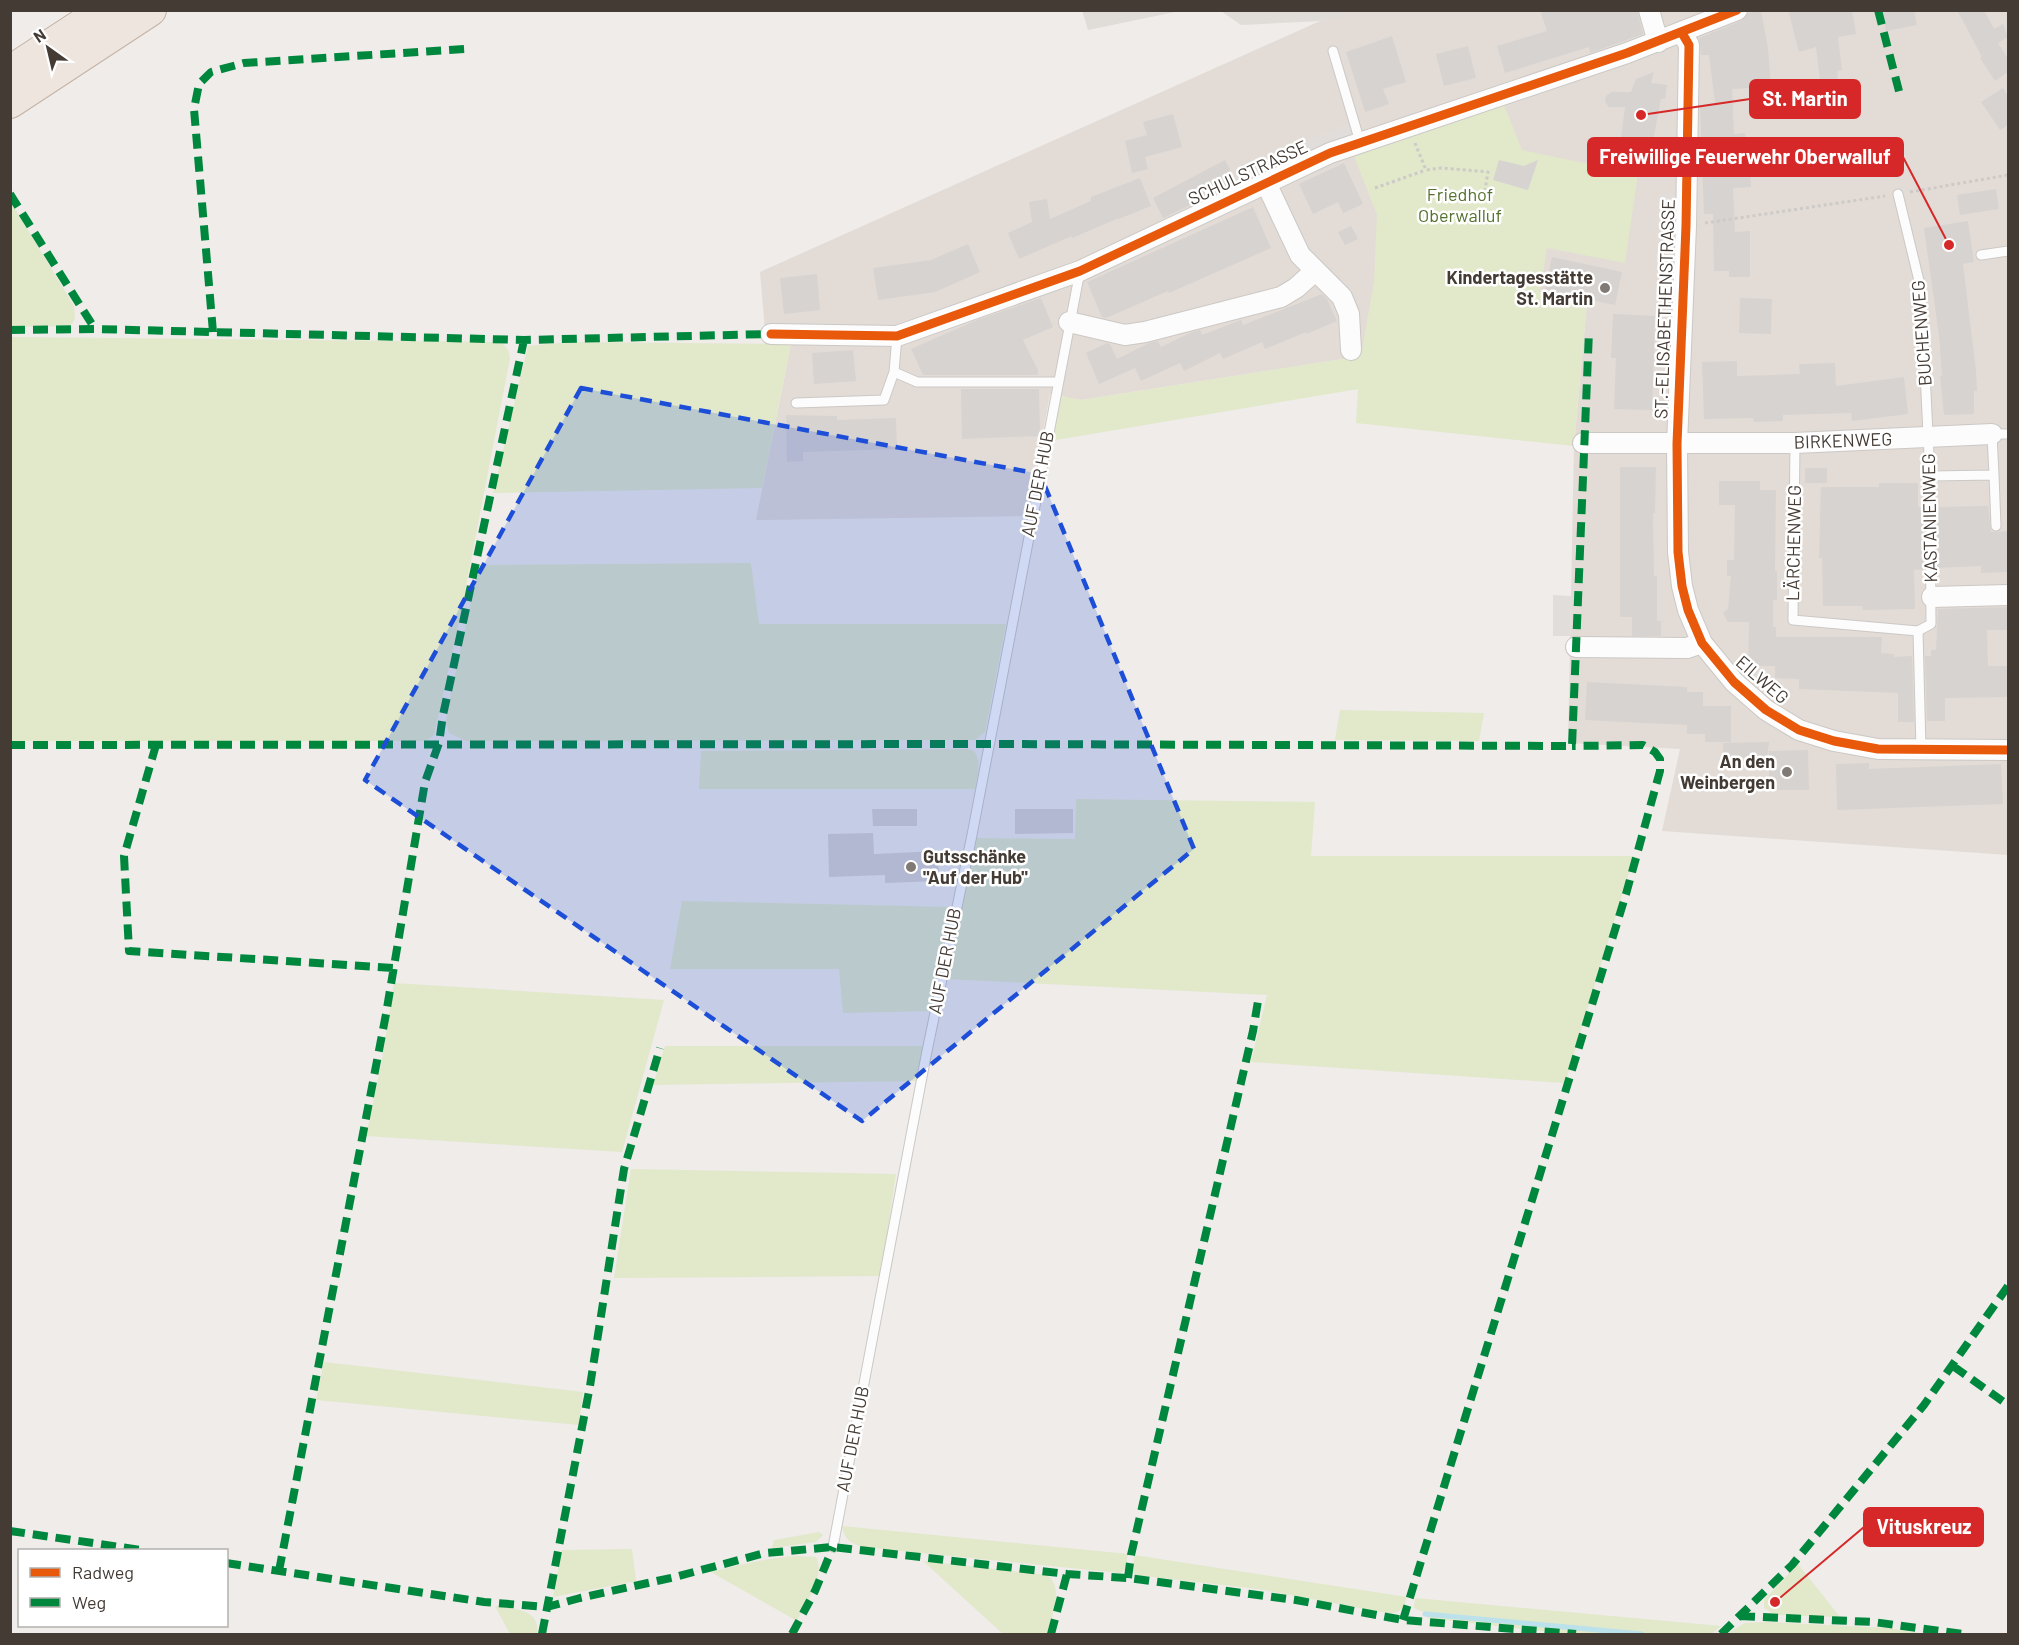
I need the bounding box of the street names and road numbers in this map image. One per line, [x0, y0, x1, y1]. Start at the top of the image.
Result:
street label: SCHULSTRASSE [1184, 135, 1311, 209]
street label: ST.-ELISABETHENSTRASSE [1649, 199, 1679, 419]
street label: BUCHENWEG [1906, 279, 1936, 387]
street label: BIRKENWEG [1793, 427, 1893, 453]
street label: AUF DER HUB [1016, 429, 1058, 539]
street label: KASTANIENWEG [1917, 453, 1941, 583]
street label: LÄRCHENWEG [1781, 485, 1805, 601]
street label: EILWEG [1732, 650, 1794, 708]
street label: AUF DER HUB [923, 906, 965, 1016]
street label: AUF DER HUB [831, 1384, 873, 1494]

